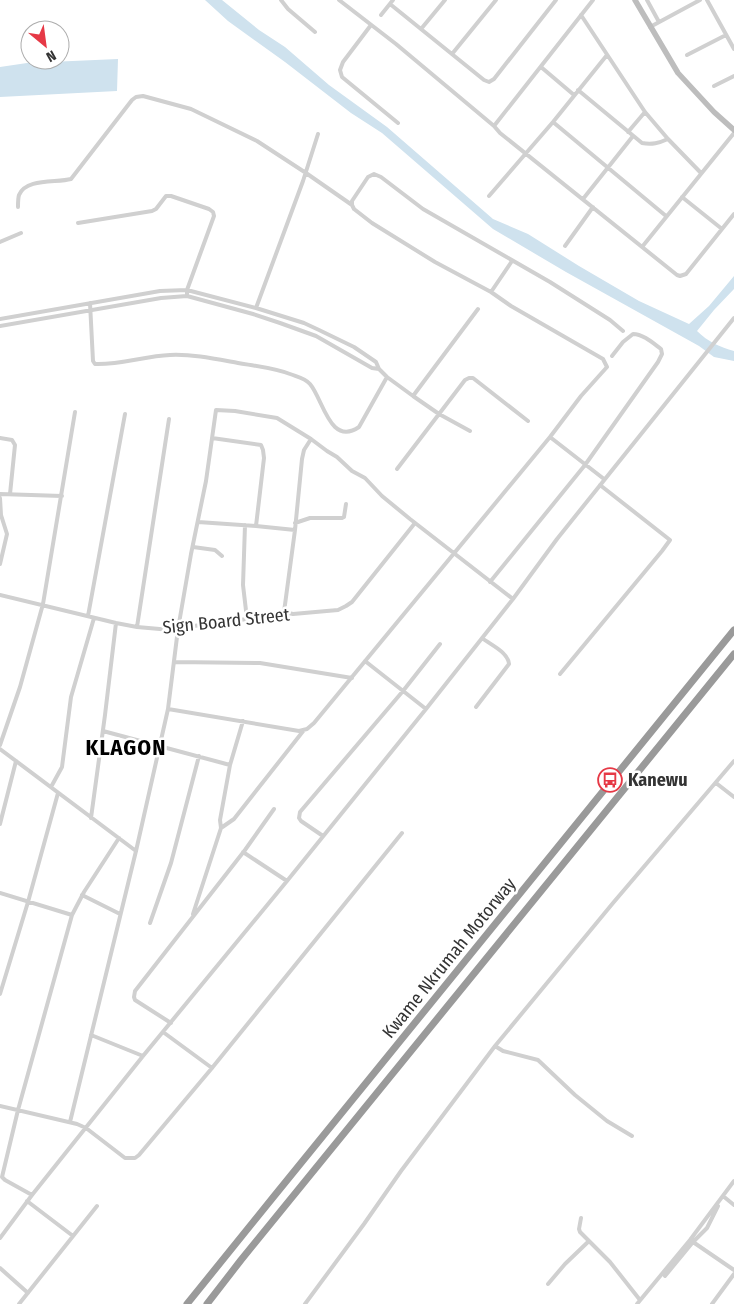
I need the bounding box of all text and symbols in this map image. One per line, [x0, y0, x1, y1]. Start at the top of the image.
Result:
north arrow [20, 20, 70, 70]
text: N [43, 46, 59, 65]
street label: Sign Board Street [161, 603, 291, 639]
district label: KLAGON [86, 734, 166, 761]
bus stop icon: Kanewu [597, 767, 623, 793]
place label: Kanewu [628, 769, 688, 791]
street label: Kwame Nkrumah Motorway [378, 873, 520, 1043]

